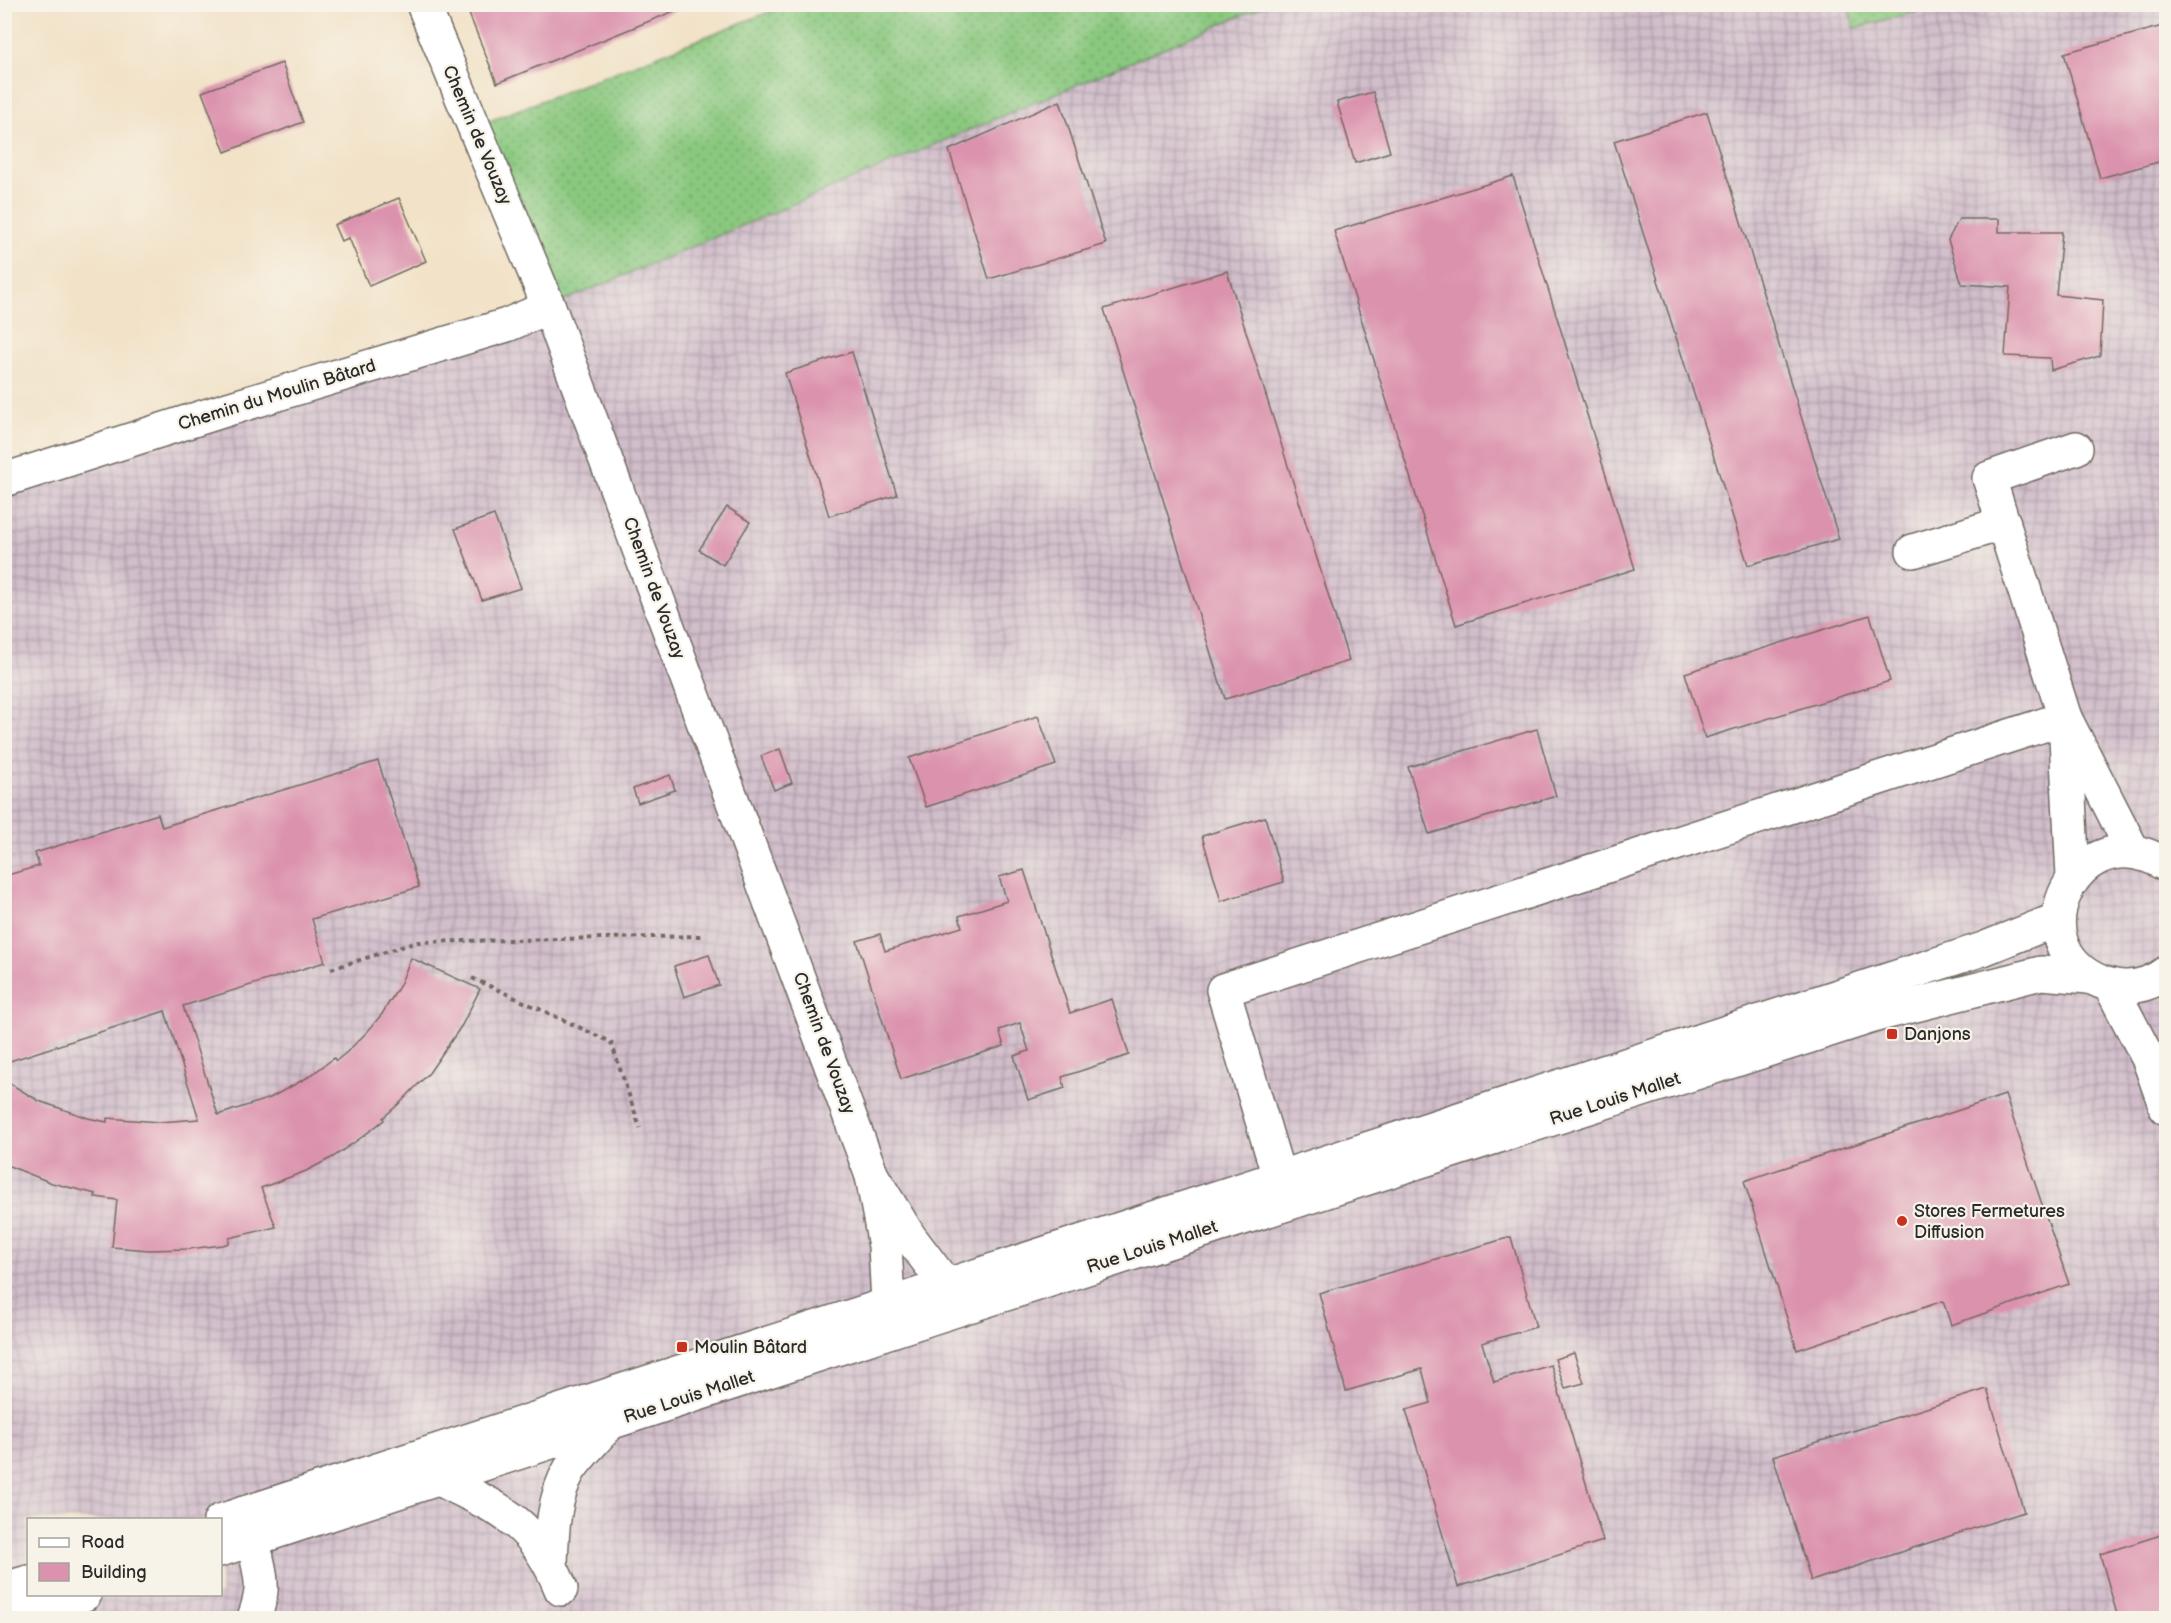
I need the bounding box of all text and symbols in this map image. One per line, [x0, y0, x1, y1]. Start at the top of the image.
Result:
street label: Chemin de Vouzay [438, 62, 516, 209]
street label: Chemin du Moulin Bâtard [176, 355, 378, 435]
street label: Chemin de Vouzay [619, 514, 690, 663]
street label: Chemin de Vouzay [789, 969, 860, 1118]
place label: Danjons [1904, 1024, 1971, 1045]
marker: Danjons [1885, 1027, 1899, 1041]
street label: Rue Louis Mallet [1547, 1068, 1683, 1130]
place label: Stores Fermetures Diffusion [1914, 1201, 2065, 1243]
marker: Stores Fermetures Diffusion [1895, 1214, 1909, 1228]
street label: Rue Louis Mallet [1084, 1216, 1220, 1278]
place label: Moulin Bâtard [694, 1337, 807, 1358]
marker: Moulin Bâtard [675, 1340, 689, 1354]
street label: Rue Louis Mallet [621, 1366, 757, 1428]
legend [27, 1518, 222, 1596]
text: Road [81, 1532, 125, 1553]
text: Building [81, 1562, 147, 1583]

